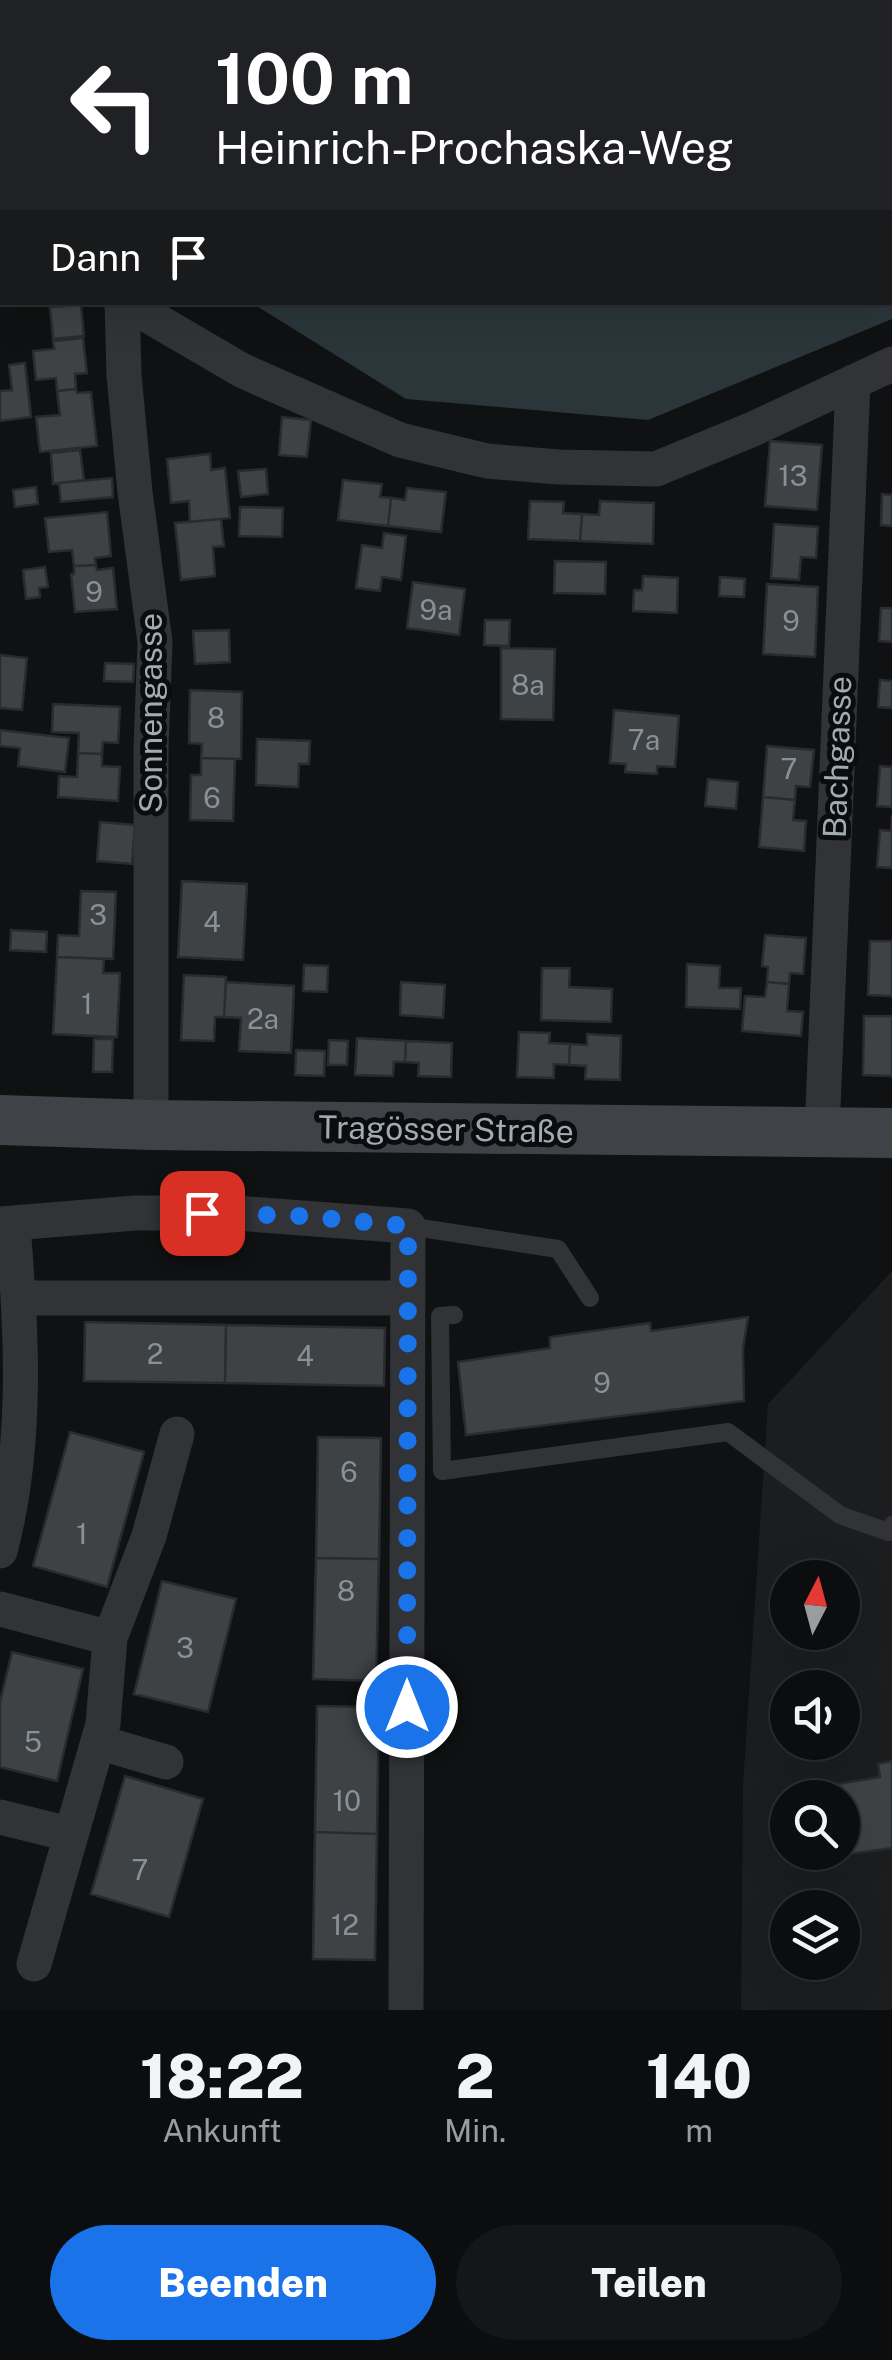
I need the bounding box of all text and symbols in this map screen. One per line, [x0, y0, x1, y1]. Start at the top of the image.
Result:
text: 100 m [215, 37, 413, 120]
icon: left [50, 40, 180, 170]
text: Heinrich-Prochaska-Weg [215, 121, 734, 174]
icon: arrive [161, 230, 216, 285]
text: Dann [50, 235, 141, 280]
house number: 13 [778, 459, 808, 492]
house number: 9 [85, 575, 103, 608]
house number: 9a [420, 593, 452, 626]
house number: 9 [782, 604, 800, 637]
street label: Sonnengasse [132, 613, 169, 813]
house number: 8a [511, 668, 545, 701]
street label: Bachgasse [816, 675, 858, 839]
house number: 8 [207, 701, 225, 734]
house number: 7a [628, 723, 660, 756]
house number: 7 [781, 752, 797, 785]
house number: 6 [203, 781, 221, 814]
house number: 3 [89, 898, 107, 931]
house number: 4 [203, 905, 221, 938]
house number: 1 [81, 987, 93, 1020]
house number: 2a [247, 1002, 279, 1035]
street label: Tragösser Straße [318, 1108, 574, 1150]
pin [160, 1171, 245, 1256]
icon: arrive [175, 1186, 230, 1241]
house number: 2 [147, 1337, 163, 1370]
house number: 4 [296, 1339, 314, 1372]
house number: 9 [593, 1366, 611, 1399]
house number: 6 [340, 1455, 358, 1488]
house number: 1 [76, 1517, 88, 1550]
north arrow [770, 1560, 860, 1650]
map controls [770, 1560, 860, 1980]
house number: 8 [337, 1574, 355, 1607]
house number: 3 [176, 1631, 194, 1664]
position arrow [355, 1655, 459, 1759]
button: sound [770, 1670, 860, 1760]
house number: 5 [24, 1725, 42, 1758]
button: search [770, 1780, 860, 1870]
house number: 10 [333, 1784, 361, 1817]
house number: 7 [132, 1853, 148, 1886]
button: layers [770, 1890, 860, 1980]
house number: 12 [331, 1908, 359, 1941]
text: 18:22 [140, 2041, 304, 2112]
text: 2 [455, 2041, 495, 2112]
text: 140 [646, 2041, 752, 2112]
text: Ankunft [162, 2112, 282, 2149]
text: Min. [444, 2112, 506, 2149]
text: m [685, 2112, 713, 2149]
button: Beenden [50, 2225, 436, 2340]
button: Teilen [456, 2225, 842, 2340]

